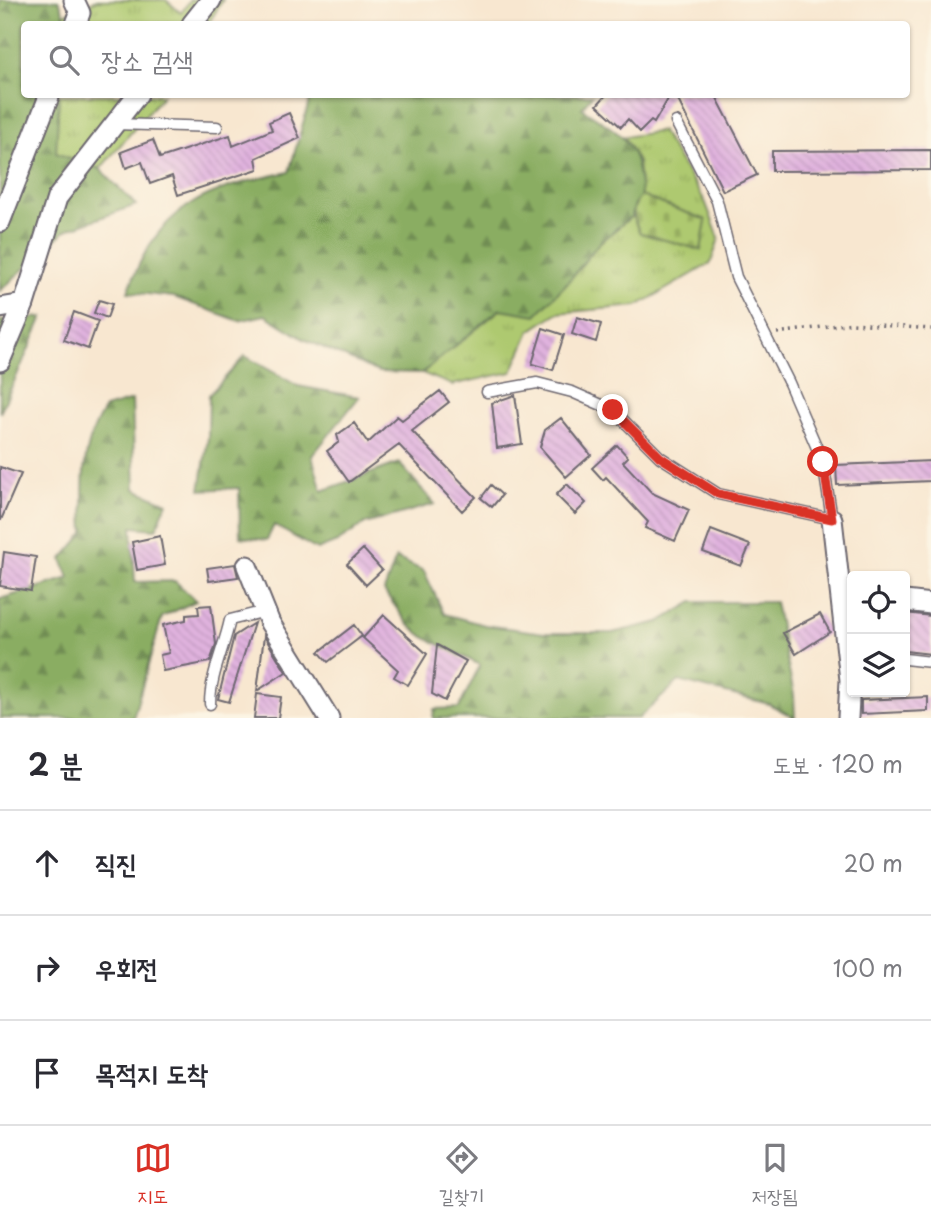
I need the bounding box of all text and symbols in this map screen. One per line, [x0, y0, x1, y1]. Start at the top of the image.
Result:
search box [21, 21, 910, 98]
text: 장소 검색 [101, 40, 193, 79]
icon: search [45, 41, 83, 79]
route end [597, 394, 628, 425]
route start [807, 446, 838, 477]
map controls [847, 571, 910, 697]
button: locate [847, 571, 910, 634]
button: layers [847, 634, 910, 697]
text: 2 분 [28, 741, 83, 786]
text: 도보 · 120 m [773, 746, 903, 781]
text: 직진 [95, 843, 137, 882]
icon: ahead [28, 844, 66, 882]
text: 20 m [844, 845, 903, 880]
text: 우회전 [95, 948, 158, 987]
icon: right [28, 949, 66, 987]
text: 100 m [833, 950, 903, 985]
text: 목적지 도착 [95, 1053, 208, 1092]
icon: arrive [28, 1054, 66, 1092]
tab: 지도 [134, 1139, 172, 1210]
tab: 길찾기 [439, 1139, 484, 1210]
tab: 저장됨 [752, 1139, 797, 1210]

